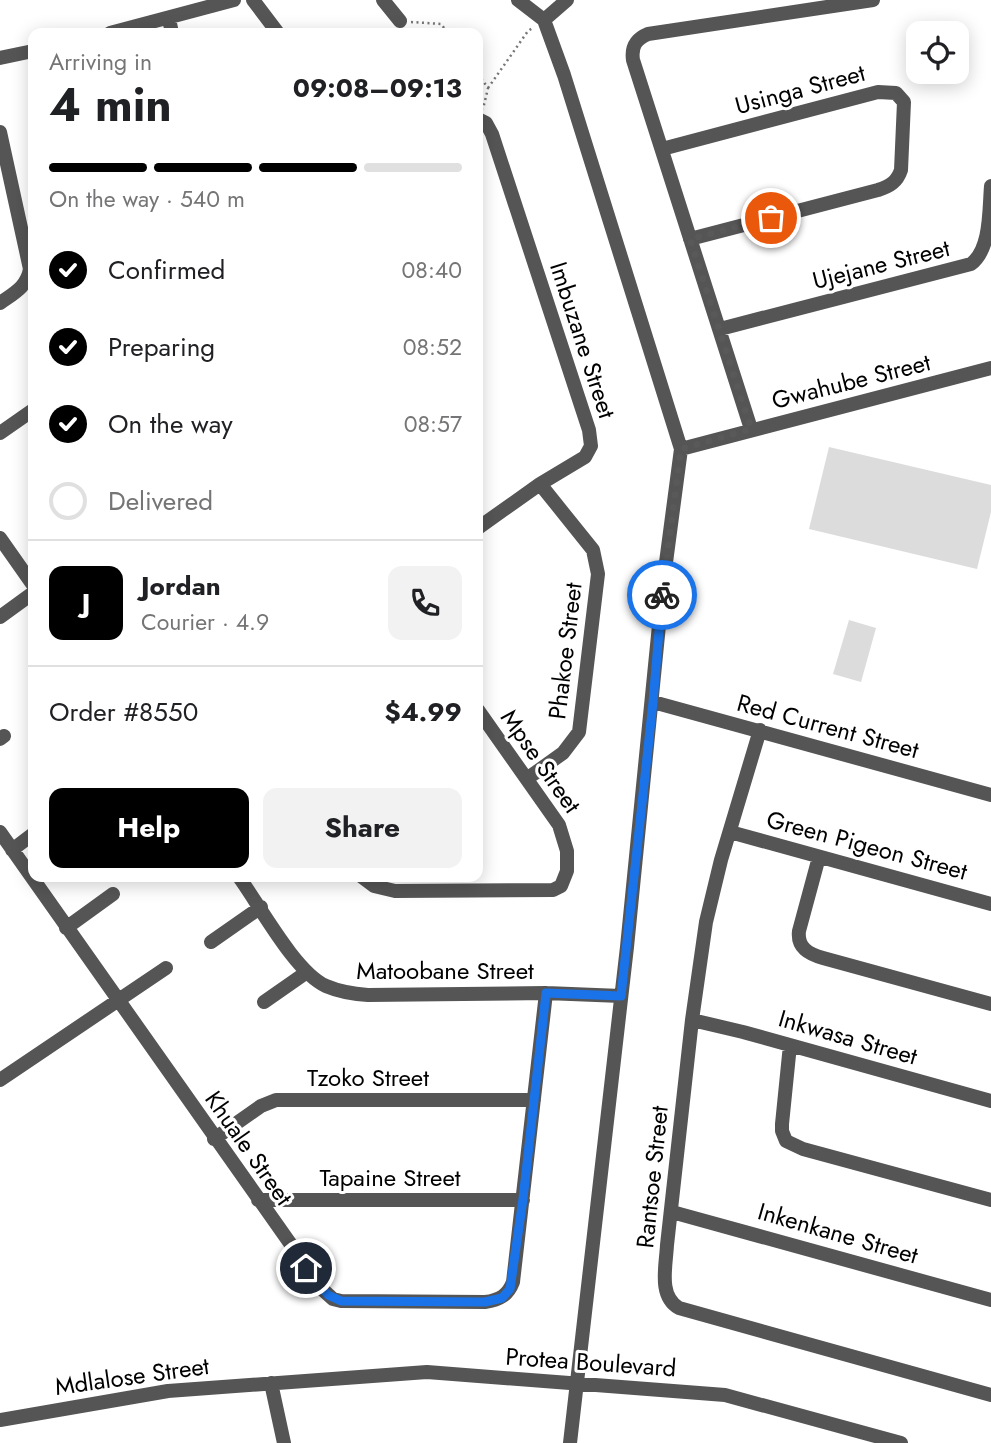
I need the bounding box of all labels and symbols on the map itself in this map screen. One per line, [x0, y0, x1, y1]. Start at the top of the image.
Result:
street label: Usinga Street [731, 55, 869, 123]
pin [741, 188, 801, 248]
street label: Ujejane Street [809, 230, 954, 298]
street label: Imbuzane Street [541, 257, 625, 423]
street label: Gwahube Street [768, 344, 934, 418]
courier [627, 560, 697, 630]
street label: Phakoe Street [539, 580, 591, 721]
street label: Red Current Street [733, 685, 923, 767]
street label: Mpse Street [492, 702, 590, 820]
street label: Green Pigeon Street [763, 801, 972, 889]
street label: Matoobane Street [356, 953, 534, 988]
street label: Inkwasa Street [774, 1000, 922, 1074]
street label: Tzoko Street [307, 1060, 429, 1095]
street label: Khuale Street [197, 1084, 302, 1213]
street label: Rantsoe Street [627, 1104, 677, 1250]
street label: Tapaine Street [319, 1160, 461, 1195]
street label: Inkenkane Street [754, 1193, 922, 1273]
pin [276, 1238, 336, 1298]
street label: Protea Boulevard [504, 1339, 678, 1385]
street label: Mdlalose Street [53, 1348, 212, 1404]

